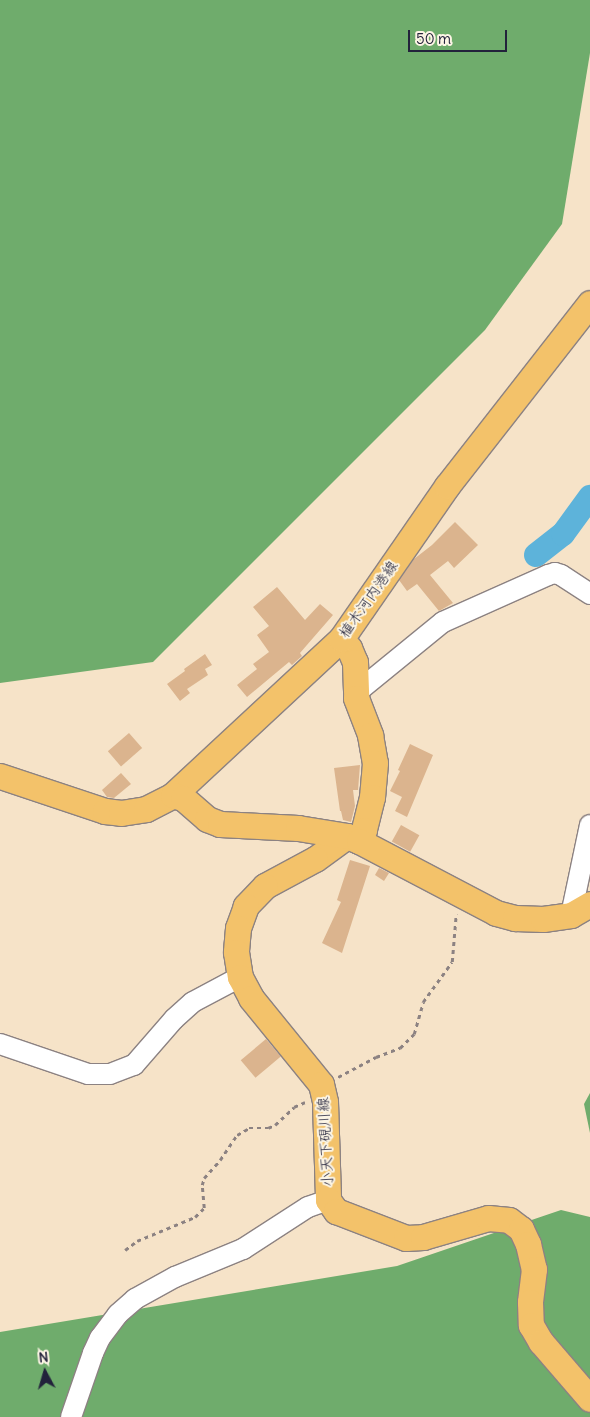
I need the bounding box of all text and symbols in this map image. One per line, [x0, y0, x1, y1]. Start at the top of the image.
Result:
scale bar [410, 20, 509, 52]
text: 50 m [416, 29, 451, 48]
street label: 植木河内港線 [335, 557, 401, 641]
street label: 小天下硯川線 [314, 1097, 336, 1187]
north arrow [20, 1347, 70, 1397]
text: N [38, 1348, 49, 1367]

